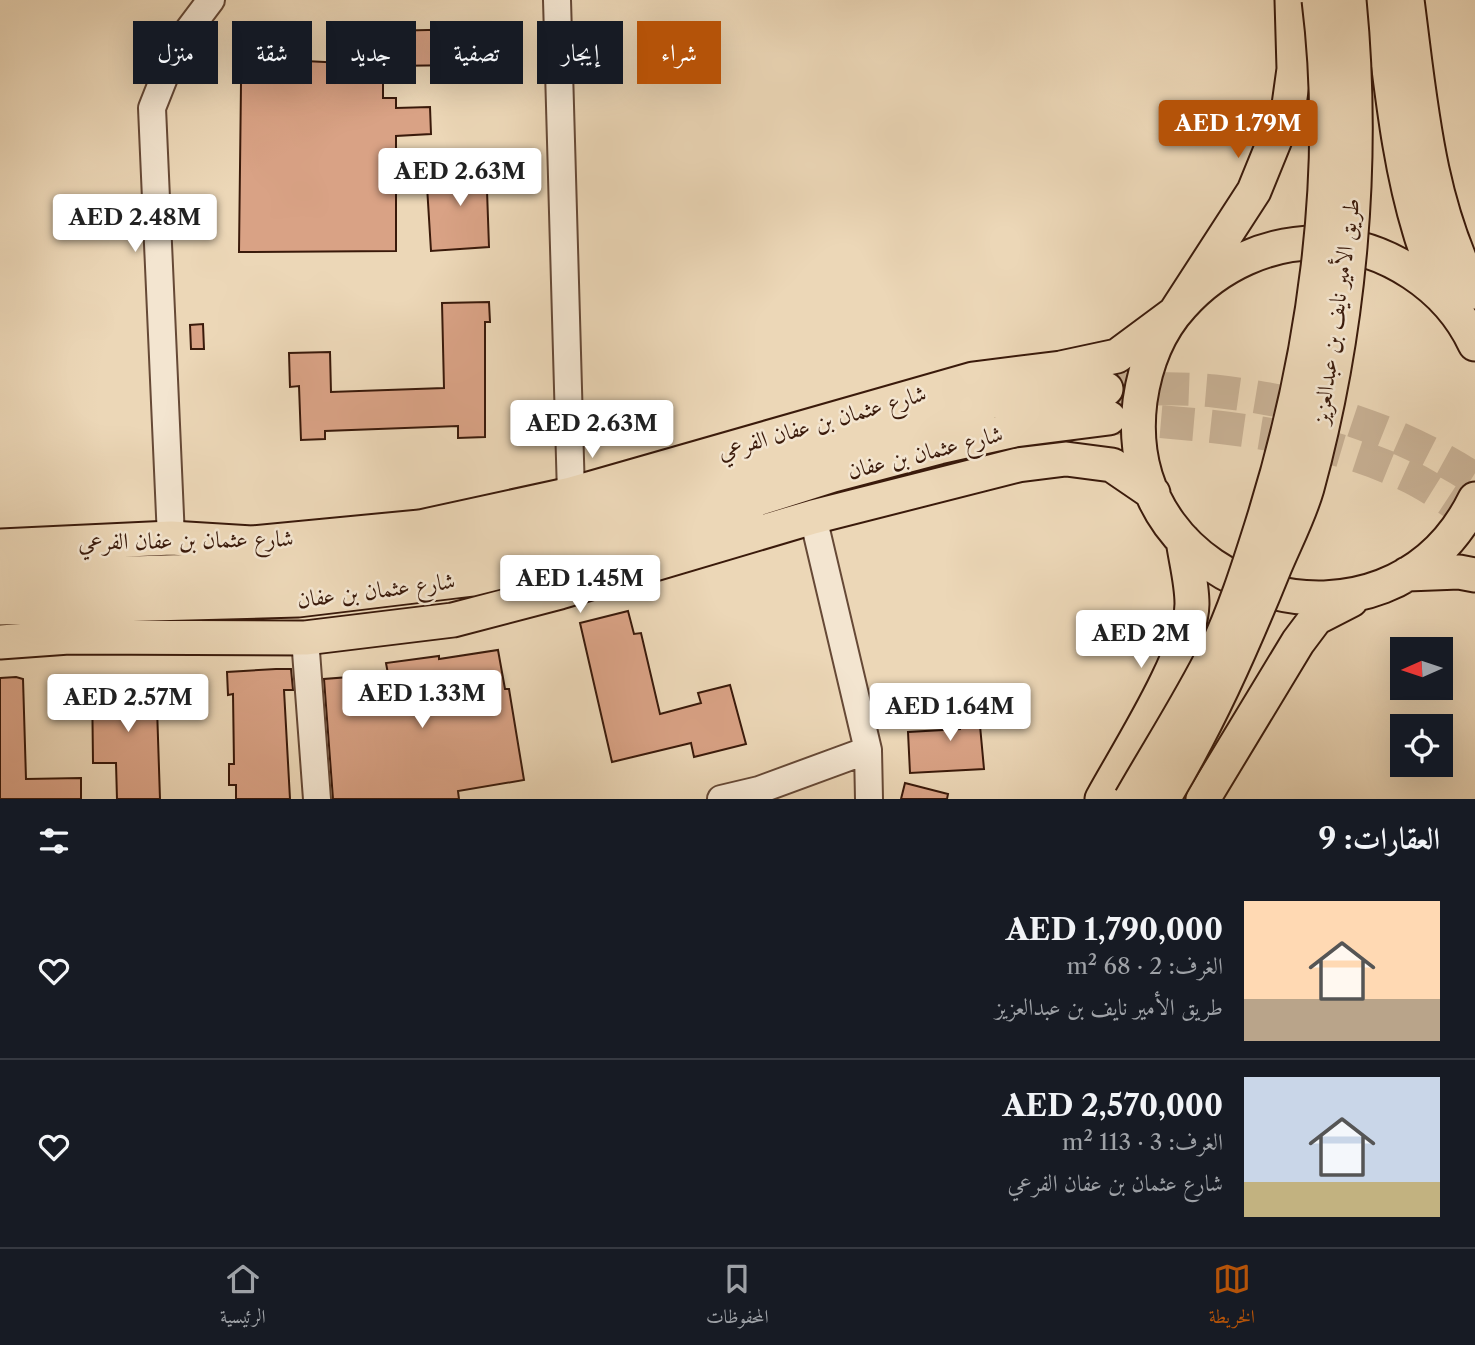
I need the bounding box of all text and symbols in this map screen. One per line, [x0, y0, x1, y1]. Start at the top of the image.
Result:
chip: منزل [133, 21, 218, 84]
chip: شقة [232, 21, 312, 84]
chip: جديد [326, 21, 416, 84]
chip: تصفية [430, 21, 523, 84]
chip: إيجار [537, 21, 623, 84]
chip: شراء [637, 21, 721, 84]
pin: AED 1.79M [1158, 100, 1318, 160]
text: AED 1.79M [1175, 109, 1301, 137]
pin: AED 2.63M [380, 148, 540, 208]
text: AED 2.63M [394, 157, 526, 185]
pin: AED 2.48M [55, 194, 215, 254]
street label: طريق الأمير نايف بن عبدالعزيز [1304, 196, 1367, 428]
text: AED 2.48M [69, 203, 201, 231]
street label: شارع عثمان بن عفان الفرعي [715, 379, 929, 465]
pin: AED 2.63M [512, 400, 672, 460]
text: AED 2.63M [526, 409, 658, 437]
street label: شارع عثمان بن عفان [844, 419, 1006, 485]
street label: شارع عثمان بن عفان الفرعي [78, 524, 294, 562]
pin: AED 1.45M [500, 556, 660, 615]
text: AED 1.45M [516, 564, 644, 592]
street label: شارع عثمان بن عفان [295, 566, 457, 620]
pin: AED 2M [1084, 610, 1198, 670]
text: AED 2M [1092, 619, 1190, 647]
north arrow [1390, 637, 1452, 700]
map controls [1390, 637, 1453, 777]
pin: AED 1.33M [342, 670, 502, 730]
pin: AED 2.57M [48, 674, 208, 734]
text: AED 1.33M [358, 679, 486, 707]
text: AED 2.57M [63, 683, 193, 711]
pin: AED 1.64M [870, 684, 1030, 743]
text: AED 1.64M [886, 692, 1014, 720]
button: locate [1390, 714, 1453, 777]
text: العقارات: 9 [1318, 820, 1440, 857]
icon: filters [35, 822, 73, 860]
text: AED 1,790,000 [1006, 911, 1223, 948]
icon: home [1300, 929, 1384, 1013]
icon: heart [35, 952, 73, 990]
text: الغرف: 2 · 68 m² [1066, 952, 1223, 980]
text: طريق الأمير نايف بن عبدالعزيز [995, 993, 1223, 1021]
text: AED 2,570,000 [1002, 1087, 1223, 1124]
icon: home [1300, 1105, 1384, 1189]
icon: heart [35, 1128, 73, 1166]
text: الغرف: 3 · 113 m² [1062, 1128, 1223, 1156]
text: شارع عثمان بن عفان الفرعي [1007, 1169, 1223, 1197]
tab: الرئيسية [220, 1260, 266, 1335]
tab: المحفوظات [706, 1260, 769, 1335]
tab: الخريطة [1209, 1260, 1255, 1335]

